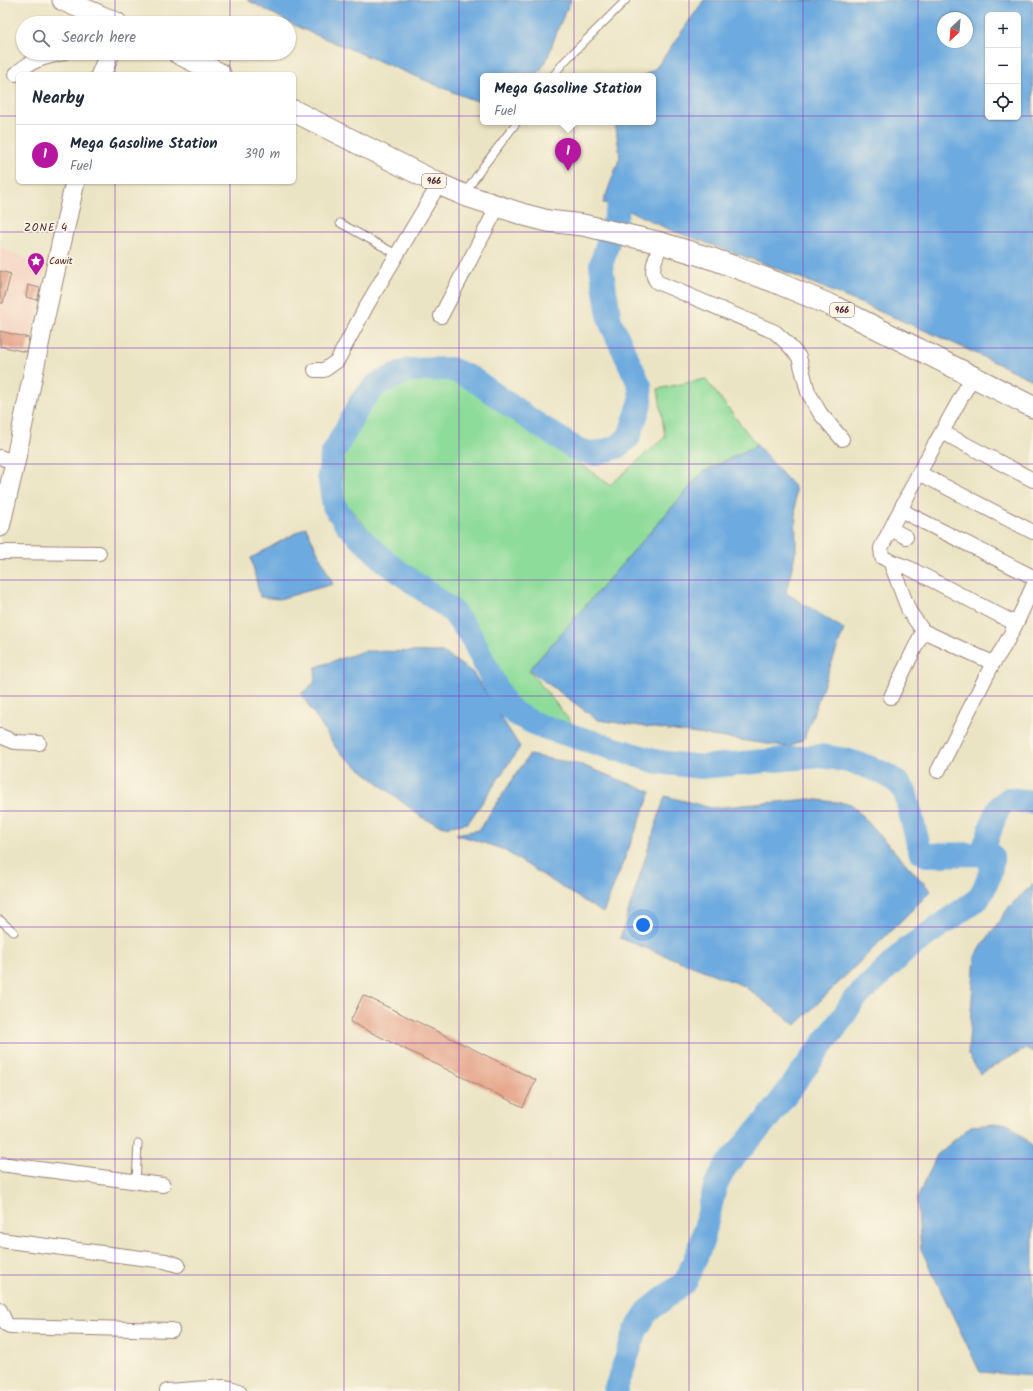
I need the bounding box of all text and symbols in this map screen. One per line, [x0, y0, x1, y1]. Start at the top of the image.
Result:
north arrow [937, 12, 973, 48]
map controls [985, 12, 1021, 120]
button: + [985, 12, 1021, 48]
search box [16, 16, 296, 60]
text: Search here [62, 26, 136, 50]
icon: search [30, 27, 52, 49]
button: − [985, 48, 1021, 84]
popup [480, 73, 656, 125]
text: Mega Gasoline Station [494, 77, 642, 101]
button: locate [985, 84, 1021, 120]
text: Nearby [32, 85, 84, 112]
text: Fuel [494, 101, 516, 122]
text: Mega Gasoline Station [70, 132, 218, 156]
pin: 1 [555, 138, 581, 171]
text: 1 [43, 144, 47, 165]
text: 390 m [244, 144, 280, 165]
text: Fuel [70, 156, 92, 177]
road number: 966 [422, 174, 446, 188]
district label: ZONE 4 [24, 219, 68, 237]
place icon: Cawit [26, 251, 46, 276]
place label: Cawit [49, 253, 73, 269]
road number: 966 [830, 303, 854, 317]
your location [633, 915, 653, 935]

